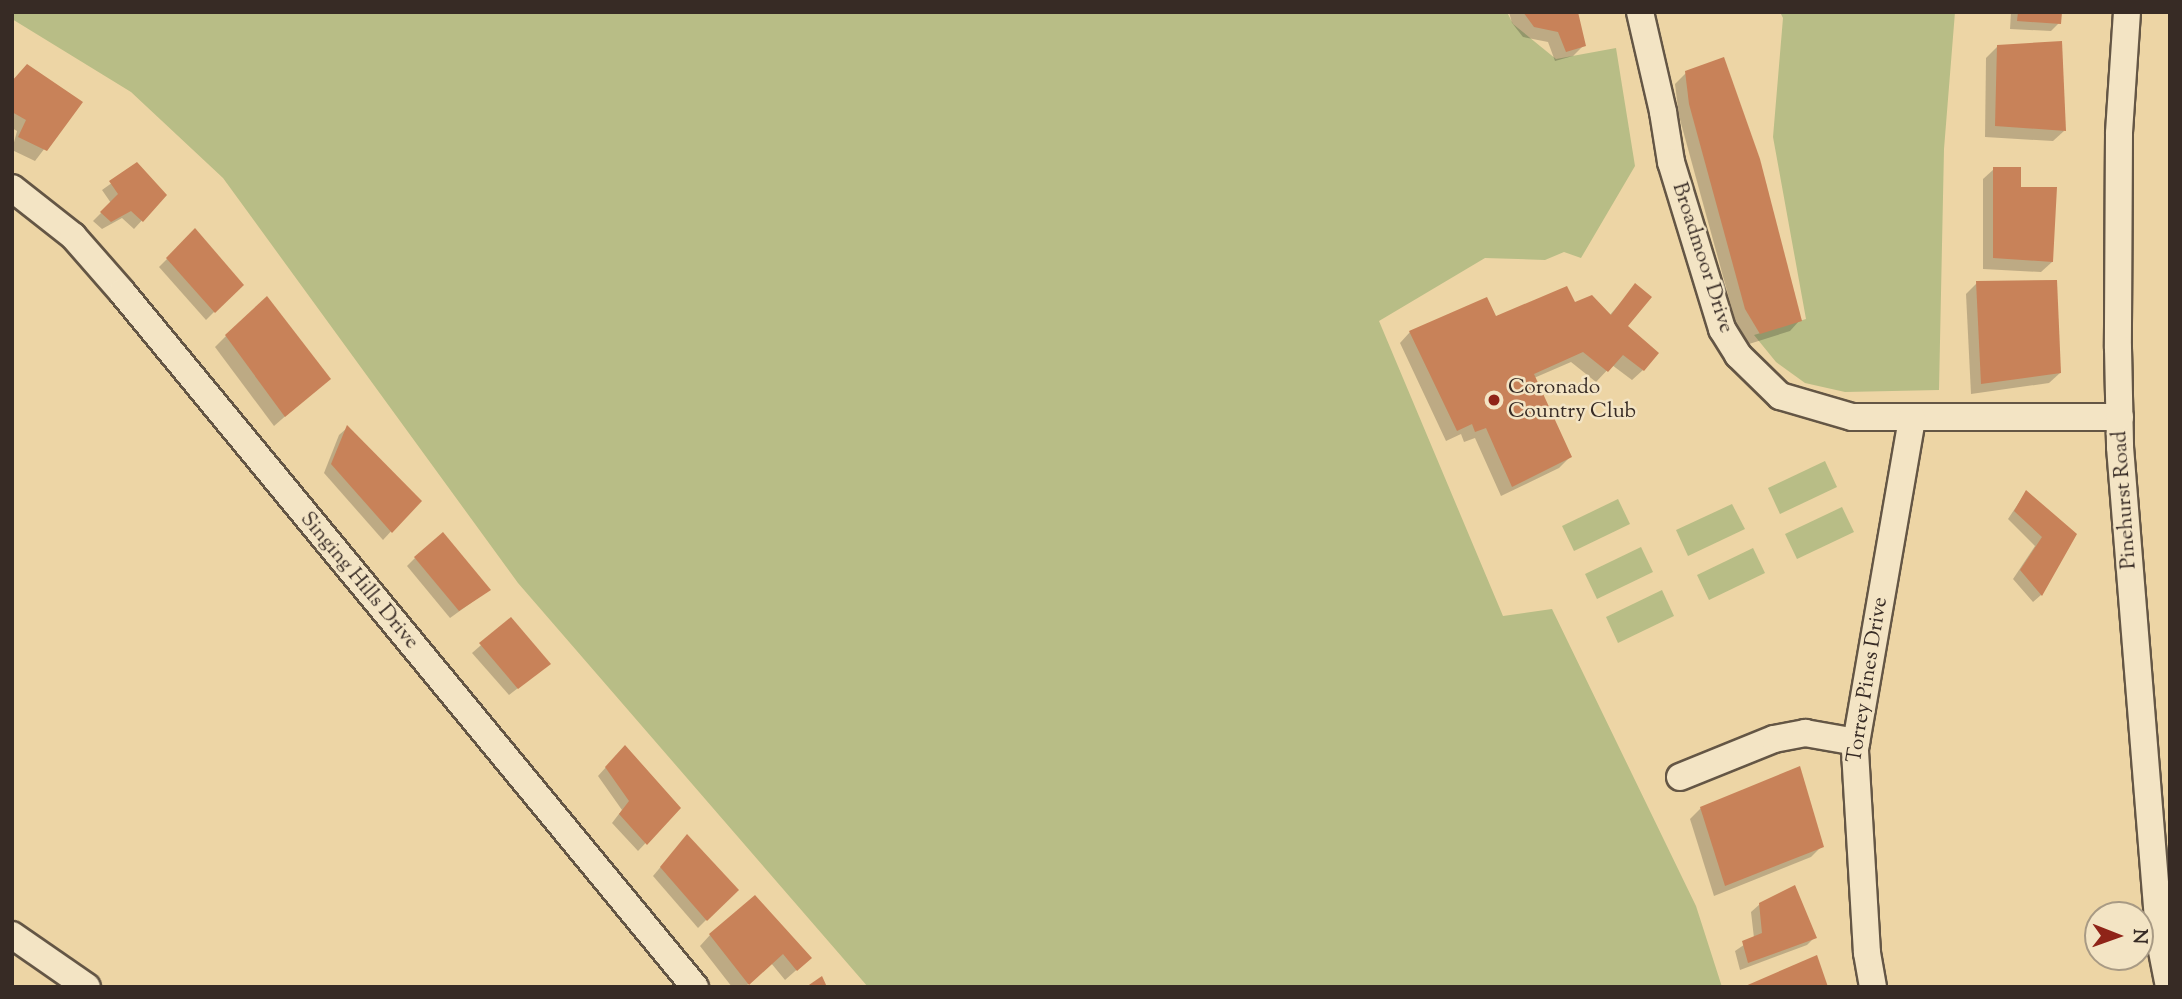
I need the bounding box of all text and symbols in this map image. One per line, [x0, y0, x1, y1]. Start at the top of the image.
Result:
street label: Broadmoor Drive [1666, 180, 1738, 336]
place label: Coronado Country Club [1508, 375, 1636, 425]
marker: Coronado Country Club [1486, 392, 1502, 408]
street label: Pinehurst Road [2108, 430, 2142, 570]
street label: Singing Hills Drive [294, 507, 424, 655]
street label: Torrey Pines Drive [1842, 595, 1894, 765]
north arrow [2084, 901, 2154, 971]
text: N [2125, 929, 2152, 944]

